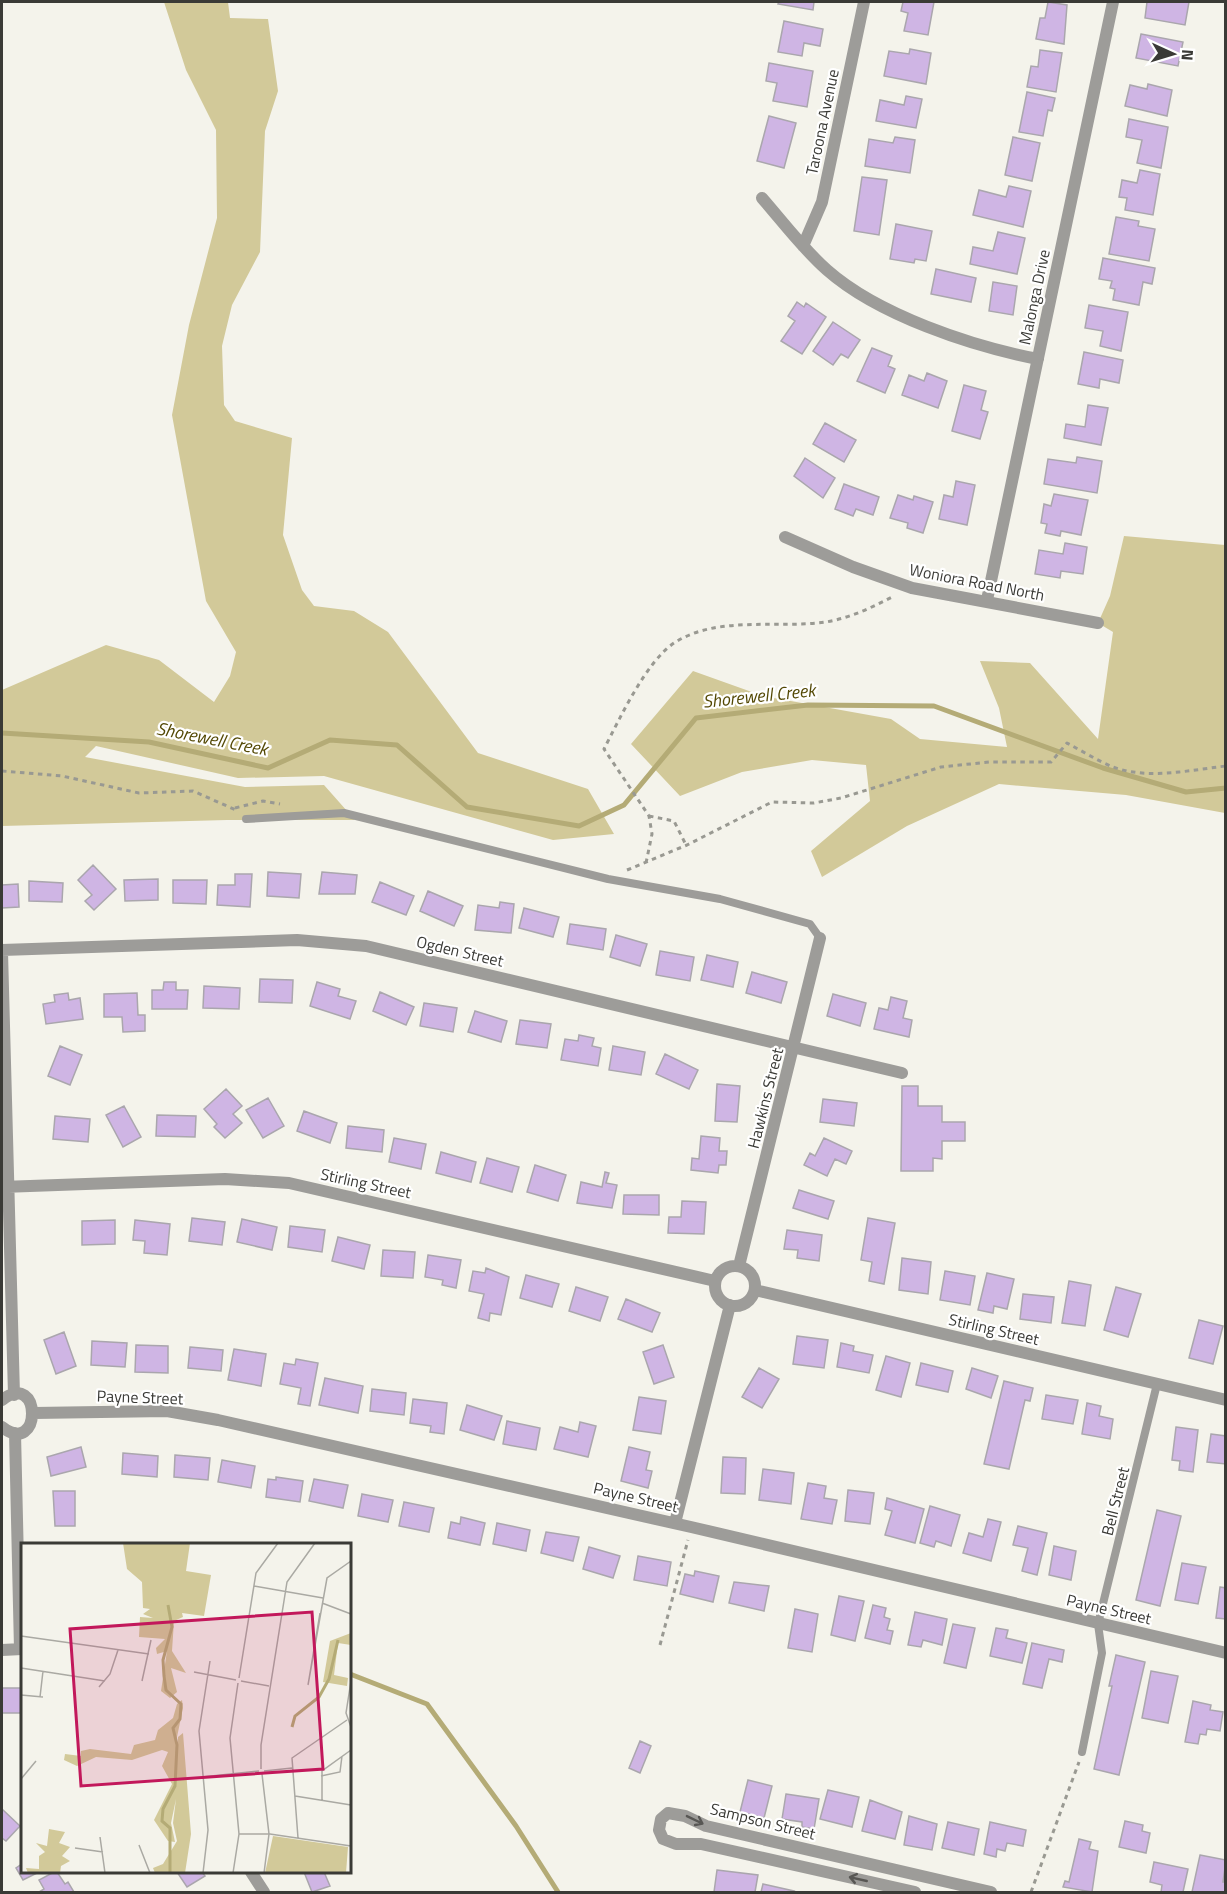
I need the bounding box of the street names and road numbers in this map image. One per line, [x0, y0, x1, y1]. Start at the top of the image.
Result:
street label: Taroona Avenue [799, 67, 845, 177]
street label: Malonga Drive [1012, 247, 1056, 347]
street label: Woniora Road North [907, 557, 1047, 607]
street label: Ogden Street [414, 929, 506, 973]
street label: Hawkins Street [741, 1045, 789, 1151]
street label: Stirling Street [319, 1162, 414, 1204]
street label: Stirling Street [946, 1307, 1042, 1351]
street label: Payne Street [96, 1383, 184, 1411]
street label: Bell Street [1095, 1464, 1135, 1538]
street label: Payne Street [591, 1476, 681, 1519]
street label: Payne Street [1064, 1588, 1154, 1631]
street label: Sampson Street [708, 1796, 819, 1846]

